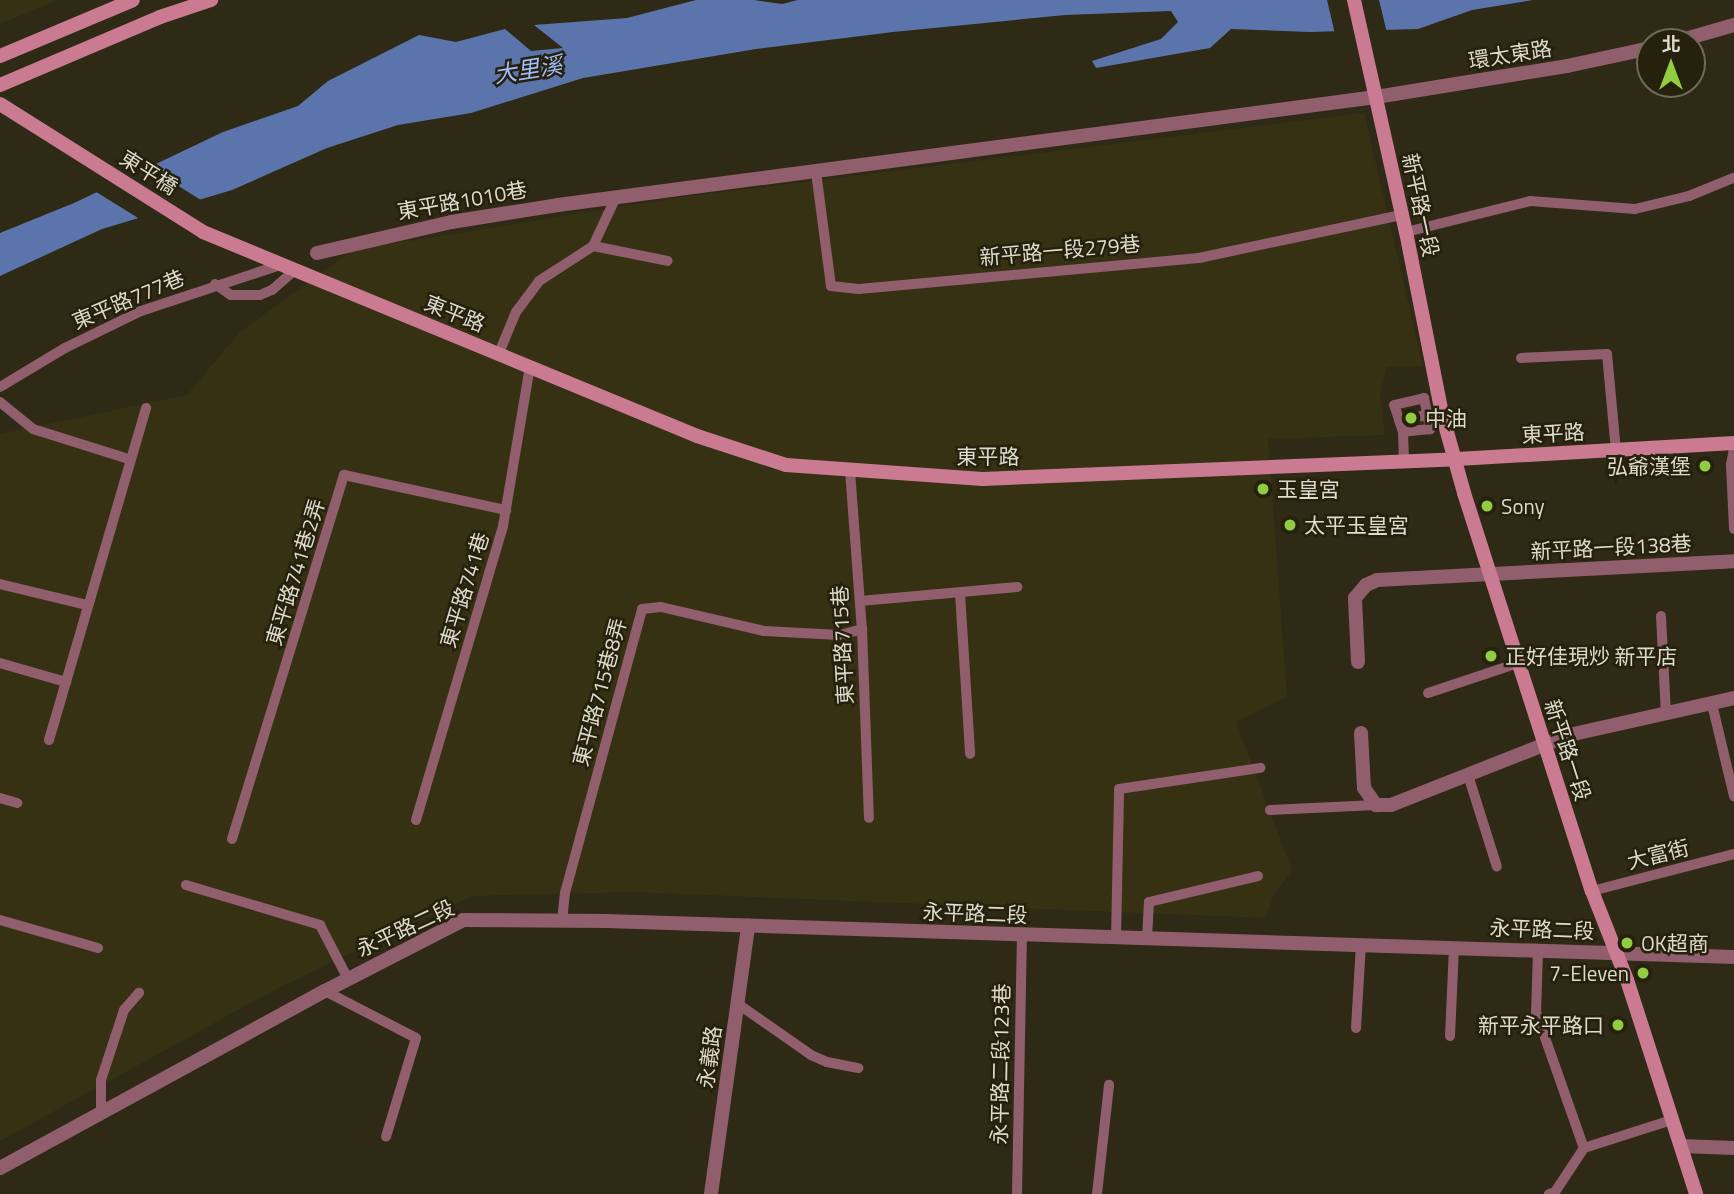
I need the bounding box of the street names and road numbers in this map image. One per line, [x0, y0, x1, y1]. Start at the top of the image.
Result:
street label: 環太東路 [1467, 35, 1553, 73]
street label: 東平橋 [116, 145, 182, 199]
street label: 新平路一段 [1398, 151, 1444, 259]
street label: 東平路1010巷 [395, 176, 529, 224]
street label: 新平路一段279巷 [979, 230, 1141, 270]
street label: 東平路777巷 [68, 264, 188, 334]
street label: 東平路 [421, 290, 489, 336]
street label: 東平路 [1521, 419, 1585, 447]
street label: 東平路 [957, 443, 1019, 469]
street label: 東平路741巷2弄 [261, 496, 329, 648]
street label: 東平路741巷 [435, 529, 493, 651]
street label: 新平路一段138巷 [1530, 530, 1692, 564]
street label: 東平路715巷 [826, 585, 858, 705]
street label: 東平路715巷8弄 [567, 615, 631, 769]
street label: 新平路一段 [1540, 696, 1596, 804]
street label: 大富街 [1624, 834, 1692, 874]
street label: 永平路二段 [352, 894, 458, 962]
street label: 永平路二段 [922, 899, 1028, 927]
street label: 永平路二段 [1489, 915, 1595, 943]
street label: 永平路二段123巷 [986, 983, 1014, 1145]
street label: 永義路 [692, 1024, 726, 1090]

